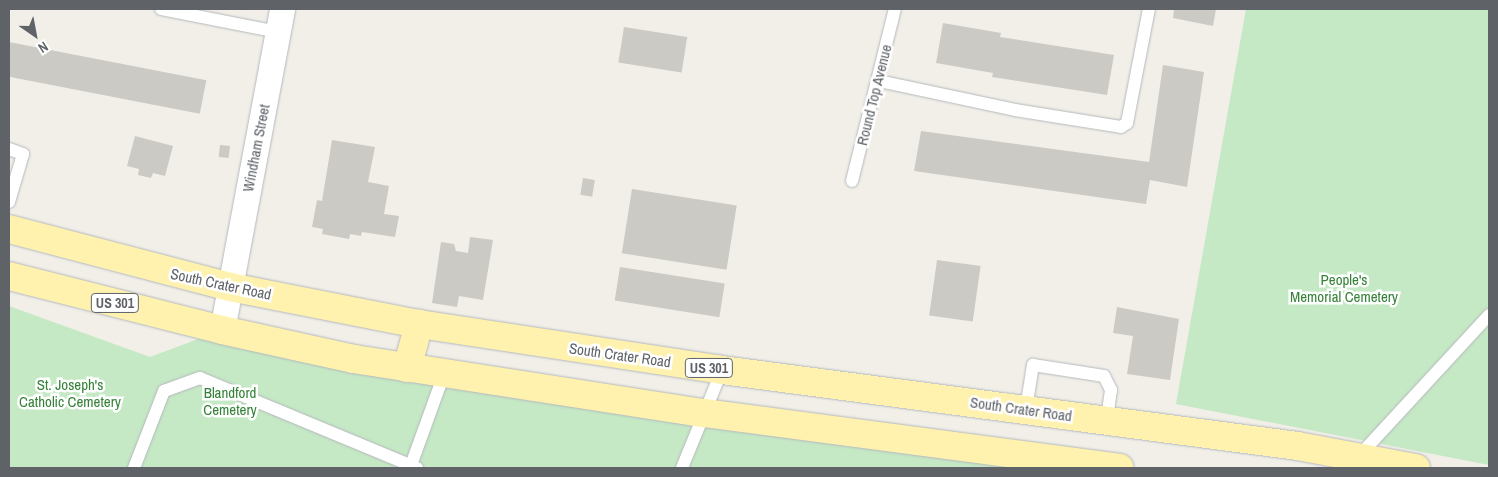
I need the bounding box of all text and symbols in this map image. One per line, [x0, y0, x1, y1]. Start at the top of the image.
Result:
north arrow [10, 10, 60, 60]
text: N [35, 38, 52, 57]
street label: Round Top Avenue [853, 42, 895, 148]
street label: Windham Street [239, 103, 273, 193]
street label: South Crater Road [169, 265, 273, 303]
park label: People's Memorial Cemetery [1290, 270, 1398, 305]
road number: US 301 [90, 292, 140, 314]
street label: South Crater Road [568, 339, 672, 371]
road number: US 301 [684, 356, 734, 379]
park label: St. Joseph's Catholic Cemetery [19, 375, 121, 410]
park label: Blandford Cemetery [203, 383, 257, 418]
street label: South Crater Road [969, 393, 1073, 425]

